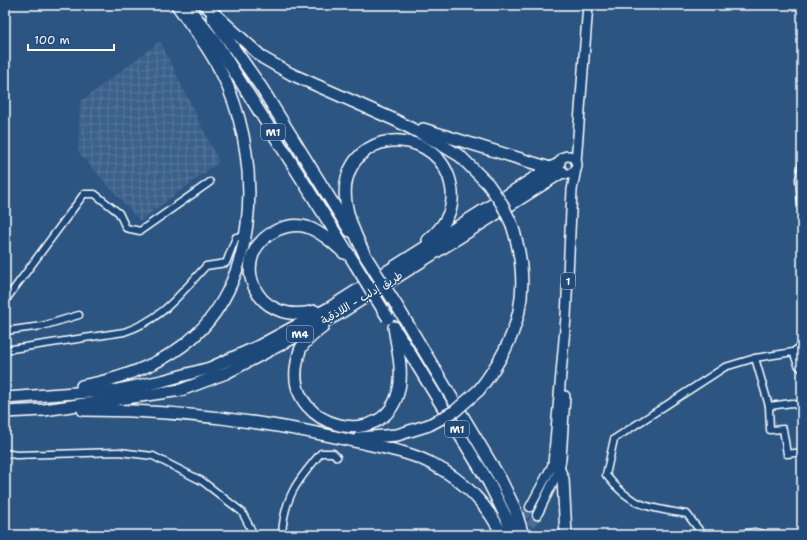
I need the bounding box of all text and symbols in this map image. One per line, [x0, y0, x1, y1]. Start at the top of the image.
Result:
scale bar [28, 26, 114, 52]
text: 100 m [34, 32, 70, 48]
road number: M1 [261, 124, 285, 140]
street label: طريق إدلب - اللاذقية [318, 268, 406, 328]
road number: 1 [561, 273, 575, 289]
road number: M4 [287, 326, 313, 342]
road number: M1 [445, 421, 469, 437]

